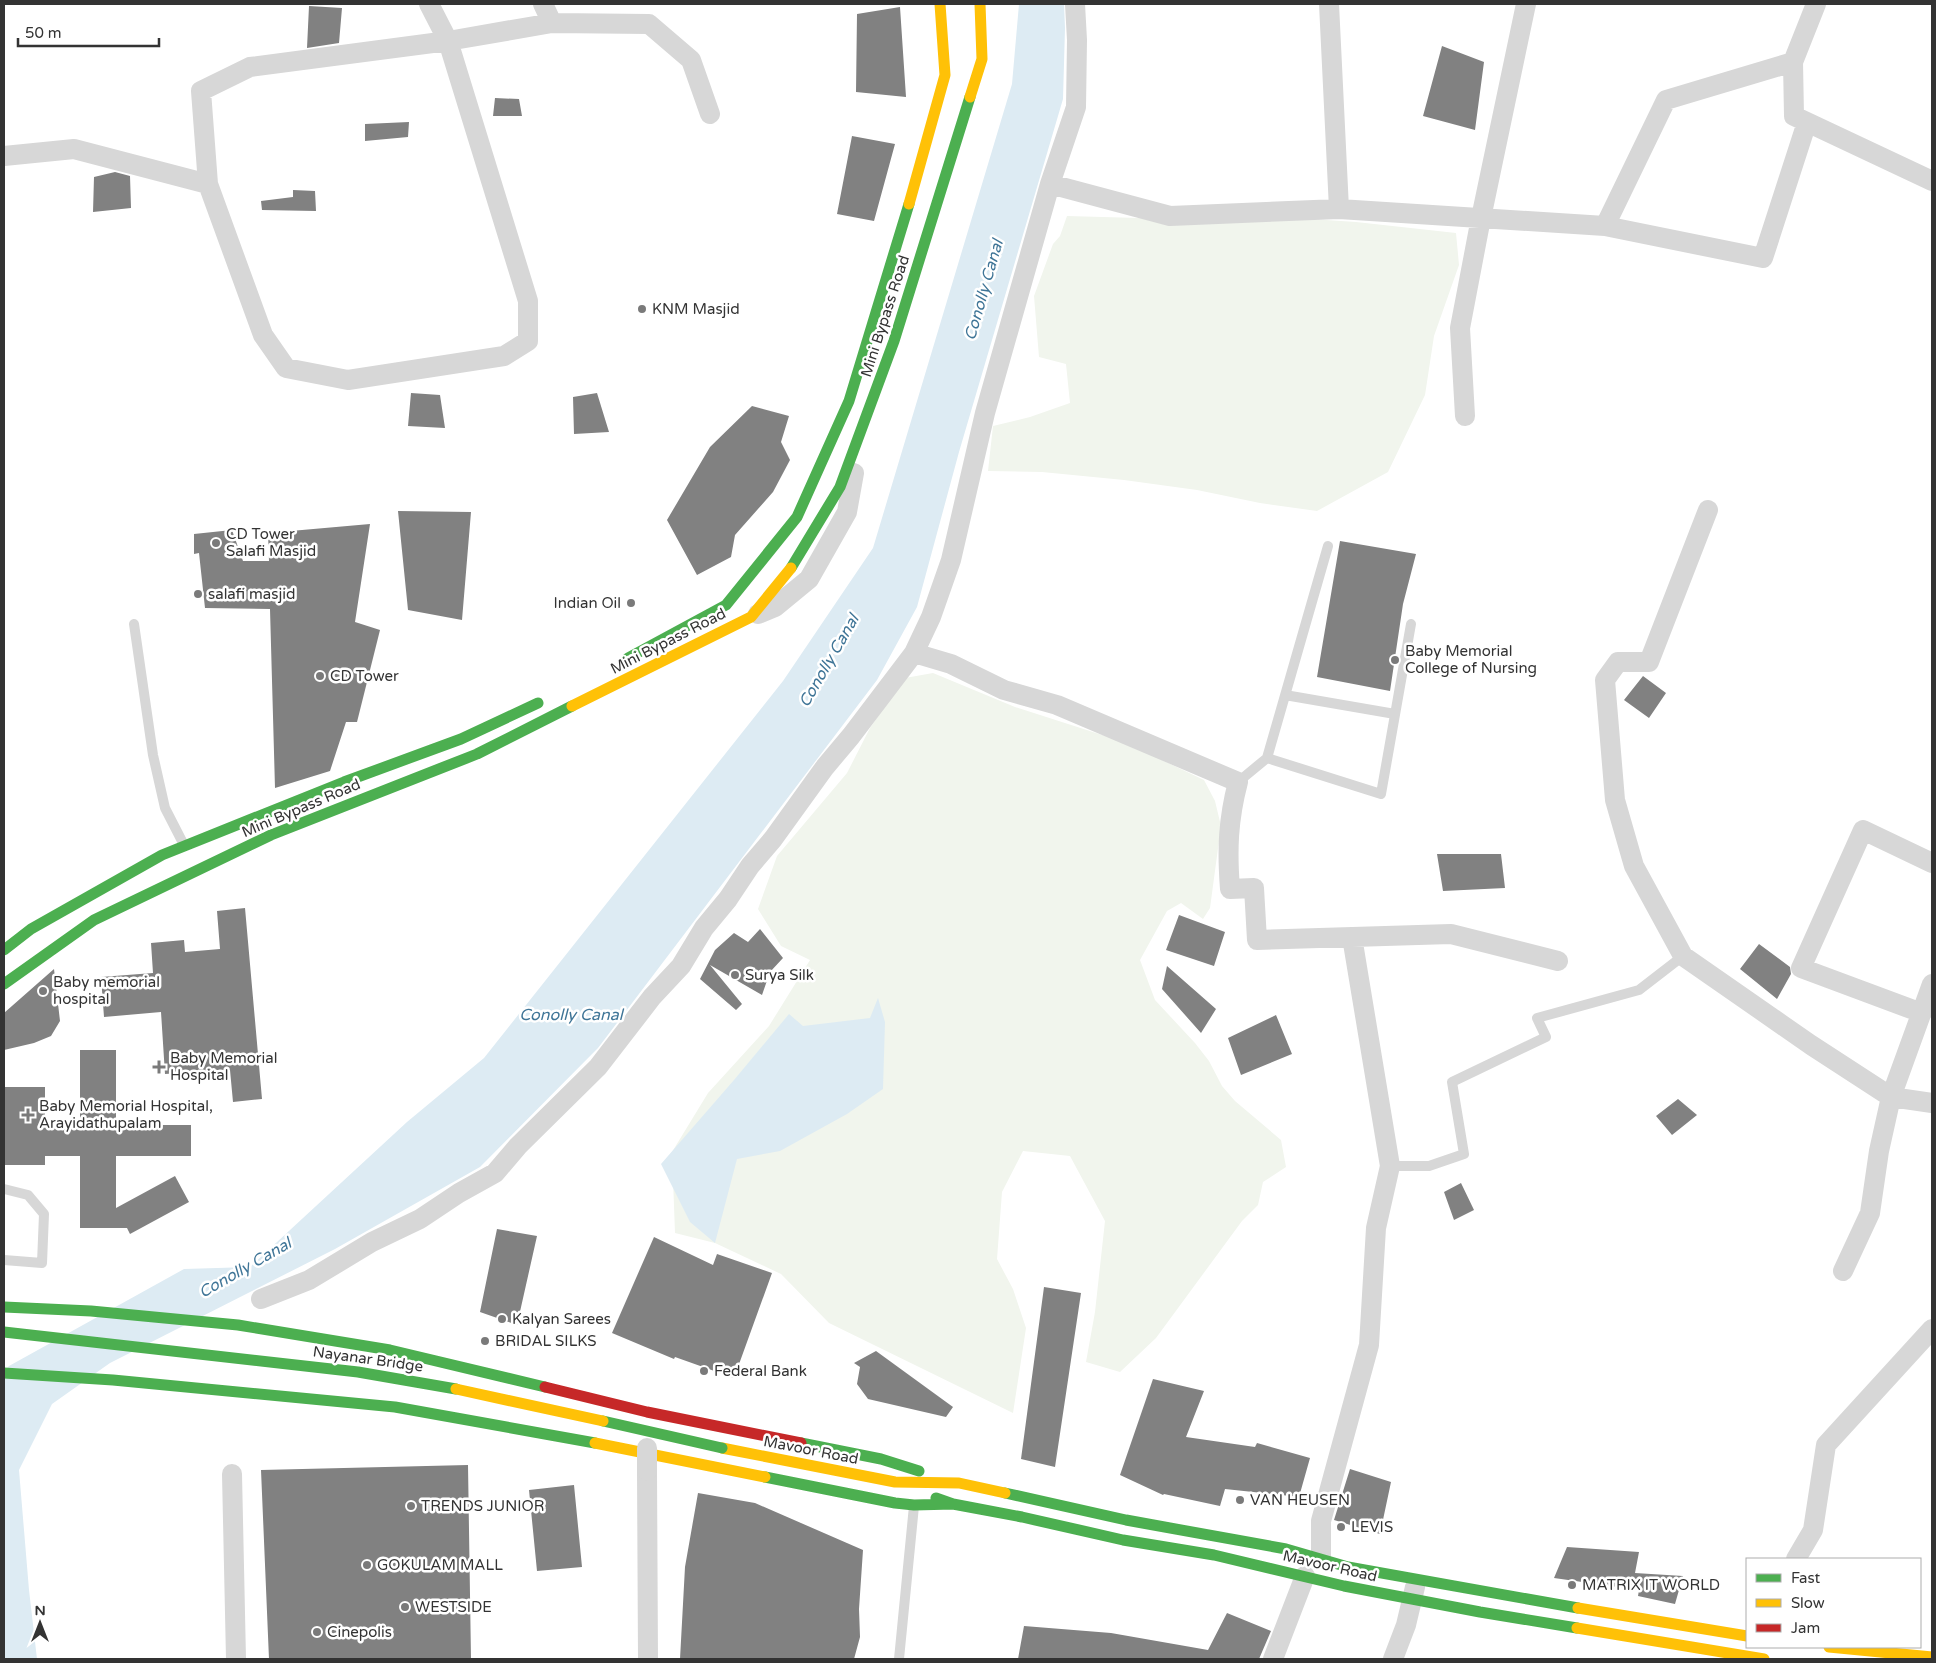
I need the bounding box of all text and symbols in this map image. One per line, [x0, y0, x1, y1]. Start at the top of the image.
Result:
scale bar [18, 15, 159, 47]
text: 50 m [25, 24, 62, 42]
water label: Conolly Canal [960, 236, 1008, 343]
street label: Mini Bypass Road [857, 253, 913, 379]
place label: KNM Masjid [652, 300, 740, 318]
marker: KNM Masjid [636, 303, 648, 315]
place label: CD Tower Salafi Masjid [226, 525, 316, 560]
marker: CD Tower Salafi Masjid [210, 537, 222, 549]
place label: salafi masjid [208, 585, 295, 603]
marker: salafi masjid [192, 588, 204, 600]
place label: Indian Oil [554, 594, 621, 612]
marker: Indian Oil [625, 597, 637, 609]
street label: Mini Bypass Road [607, 604, 729, 678]
water label: Conolly Canal [794, 609, 865, 711]
place label: Baby Memorial College of Nursing [1405, 642, 1537, 677]
marker: Baby Memorial College of Nursing [1389, 654, 1401, 666]
place label: CD Tower [330, 667, 399, 685]
marker: CD Tower [314, 670, 326, 682]
street label: Mini Bypass Road [239, 775, 363, 841]
place label: Surya Silk [745, 966, 814, 984]
marker: Surya Silk [729, 969, 741, 981]
place label: Baby memorial hospital [53, 973, 160, 1008]
marker: Baby memorial hospital [37, 985, 49, 997]
water label: Conolly Canal [519, 1005, 625, 1025]
place label: Baby Memorial Hospital [170, 1049, 277, 1084]
marker: Baby Memorial Hospital [152, 1060, 166, 1074]
place label: Baby Memorial Hospital, Arayidathupalam [39, 1097, 213, 1132]
marker: Baby Memorial Hospital, Arayidathupalam [21, 1108, 35, 1122]
water label: Conolly Canal [195, 1232, 297, 1303]
place label: Kalyan Sarees [512, 1310, 611, 1328]
marker: Kalyan Sarees [496, 1313, 508, 1325]
place label: BRIDAL SILKS [495, 1332, 597, 1350]
marker: BRIDAL SILKS [479, 1335, 491, 1347]
street label: Nayanar Bridge [312, 1342, 424, 1376]
place label: Federal Bank [714, 1362, 807, 1380]
marker: Federal Bank [698, 1365, 710, 1377]
street label: Mavoor Road [762, 1432, 860, 1468]
place label: VAN HEUSEN [1250, 1491, 1350, 1509]
marker: VAN HEUSEN [1234, 1494, 1246, 1506]
place label: TRENDS JUNIOR [421, 1497, 544, 1515]
marker: TRENDS JUNIOR [405, 1500, 417, 1512]
place label: LEVIS [1351, 1518, 1393, 1536]
marker: LEVIS [1335, 1521, 1347, 1533]
street label: Mavoor Road [1281, 1546, 1379, 1586]
place label: GOKULAM MALL [377, 1556, 503, 1574]
legend [1746, 1558, 1921, 1648]
marker: GOKULAM MALL [361, 1559, 373, 1571]
text: Fast [1791, 1569, 1821, 1587]
place label: MATRIX IT WORLD [1582, 1576, 1720, 1594]
marker: MATRIX IT WORLD [1566, 1579, 1578, 1591]
text: Slow [1791, 1594, 1825, 1612]
north arrow [15, 1598, 65, 1648]
place label: WESTSIDE [415, 1598, 492, 1616]
marker: WESTSIDE [399, 1601, 411, 1613]
text: N [34, 1602, 46, 1619]
text: Jam [1791, 1619, 1820, 1637]
place label: Cinepolis [327, 1623, 392, 1641]
marker: Cinepolis [311, 1626, 323, 1638]

